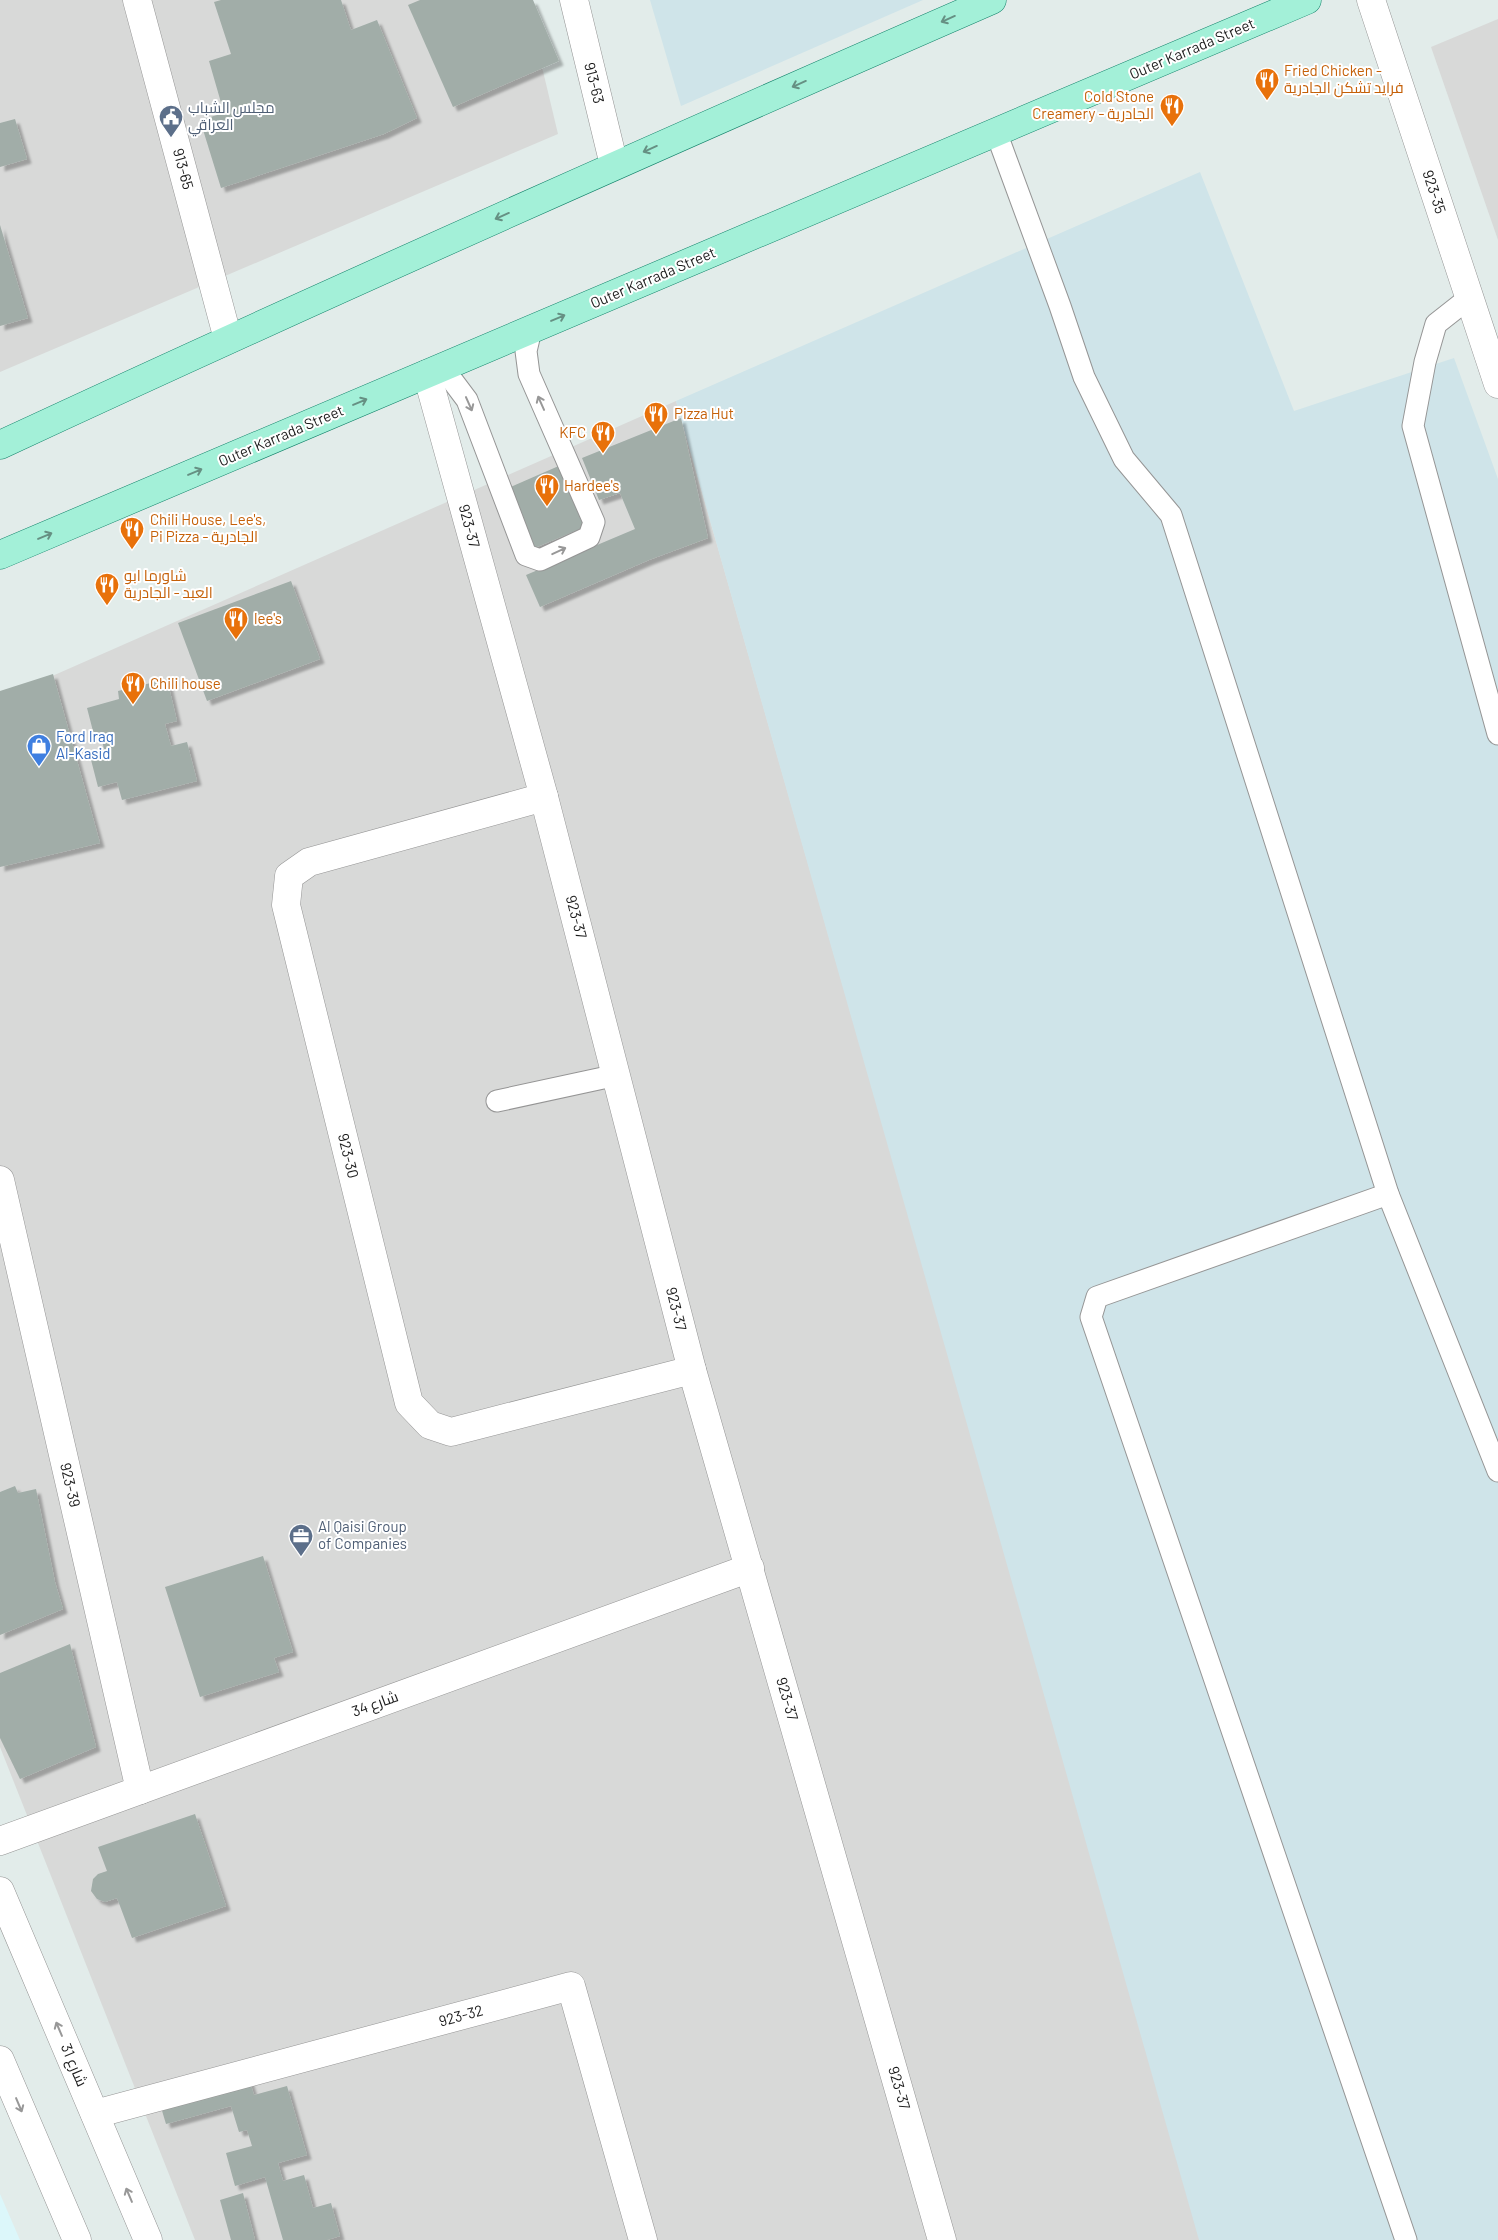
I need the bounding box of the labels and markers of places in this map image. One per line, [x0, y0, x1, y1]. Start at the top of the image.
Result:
place label: Fried Chicken - فرايد تشكن الجادرية [1284, 61, 1404, 98]
restaurant icon: Fried Chicken - فرايد تشكن الجادرية [1254, 67, 1280, 101]
place label: Cold Stone Creamery - الجادرية [1032, 87, 1154, 123]
restaurant icon: Cold Stone Creamery - الجادرية [1159, 93, 1185, 127]
place label: مجلس الشباب العراقي [188, 98, 275, 137]
public building icon: مجلس الشباب العراقي [158, 104, 184, 138]
restaurant icon: Pizza Hut [643, 401, 669, 435]
place label: Pizza Hut [674, 404, 734, 422]
restaurant icon: KFC [590, 420, 616, 454]
place label: KFC [559, 423, 586, 441]
restaurant icon: Hardee's [534, 473, 560, 507]
place label: Hardee's [564, 476, 620, 494]
place label: Chili House, Lee's, Pi Pizza - الجادرية [150, 510, 266, 546]
restaurant icon: Chili House, Lee's, Pi Pizza - الجادرية [119, 516, 145, 550]
place label: شاورما ابو العبد - الجادرية [124, 566, 213, 602]
restaurant icon: شاورما ابو العبد - الجادرية [94, 572, 120, 606]
restaurant icon: lee's [223, 606, 249, 640]
place label: lee's [254, 609, 282, 627]
restaurant icon: Chili house [120, 671, 146, 705]
place label: Chili house [150, 674, 221, 692]
place label: Ford Iraq Al-Kasid [56, 727, 114, 762]
shop icon: Ford Iraq Al-Kasid [26, 733, 52, 767]
place label: Al Qaisi Group of Companies [318, 1517, 407, 1552]
office icon: Al Qaisi Group of Companies [288, 1523, 314, 1557]

